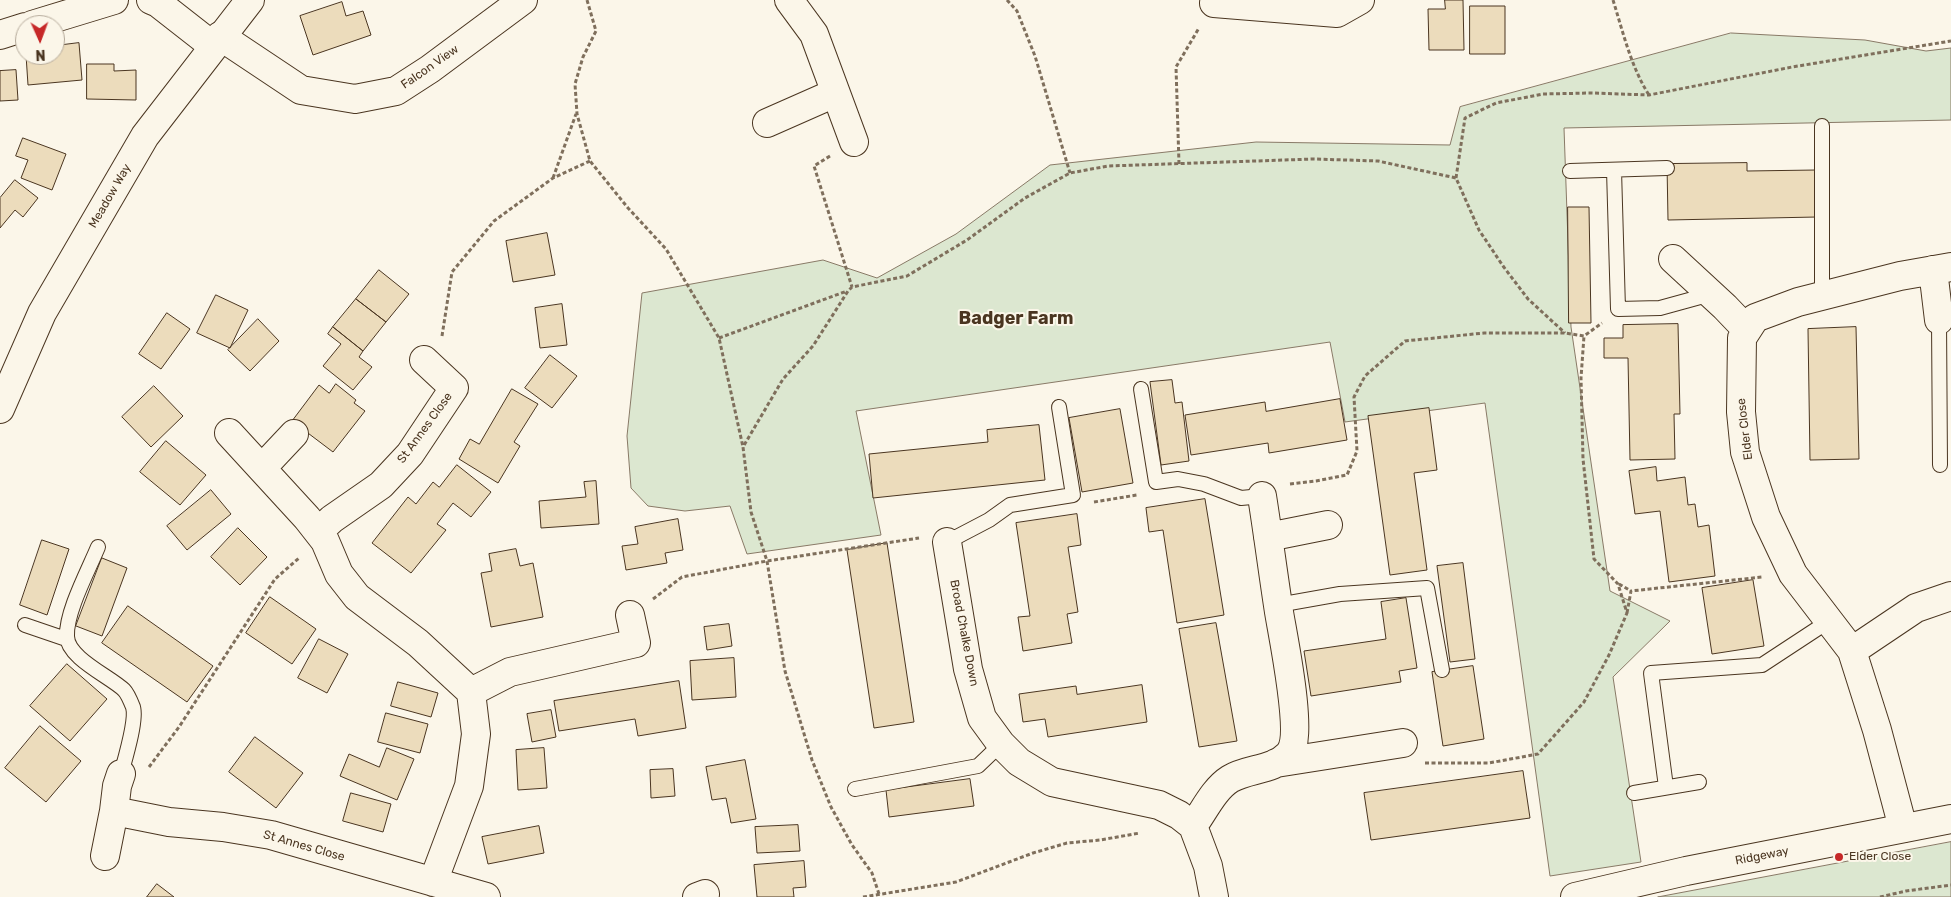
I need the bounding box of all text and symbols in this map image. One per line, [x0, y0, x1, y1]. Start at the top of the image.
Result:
north arrow [15, 15, 65, 65]
street label: Falcon View [398, 42, 462, 92]
text: N [35, 46, 46, 63]
street label: Meadow Way [86, 161, 134, 231]
district label: Badger Farm [959, 308, 1073, 330]
street label: St Annes Close [394, 390, 456, 466]
street label: Elder Close [1734, 397, 1756, 461]
street label: Broad Chalke Down [947, 578, 981, 688]
street label: St Annes Close [262, 827, 346, 865]
street label: Ridgeway [1734, 844, 1790, 868]
place label: Elder Close [1849, 850, 1911, 864]
marker: Elder Close [1833, 851, 1845, 863]

